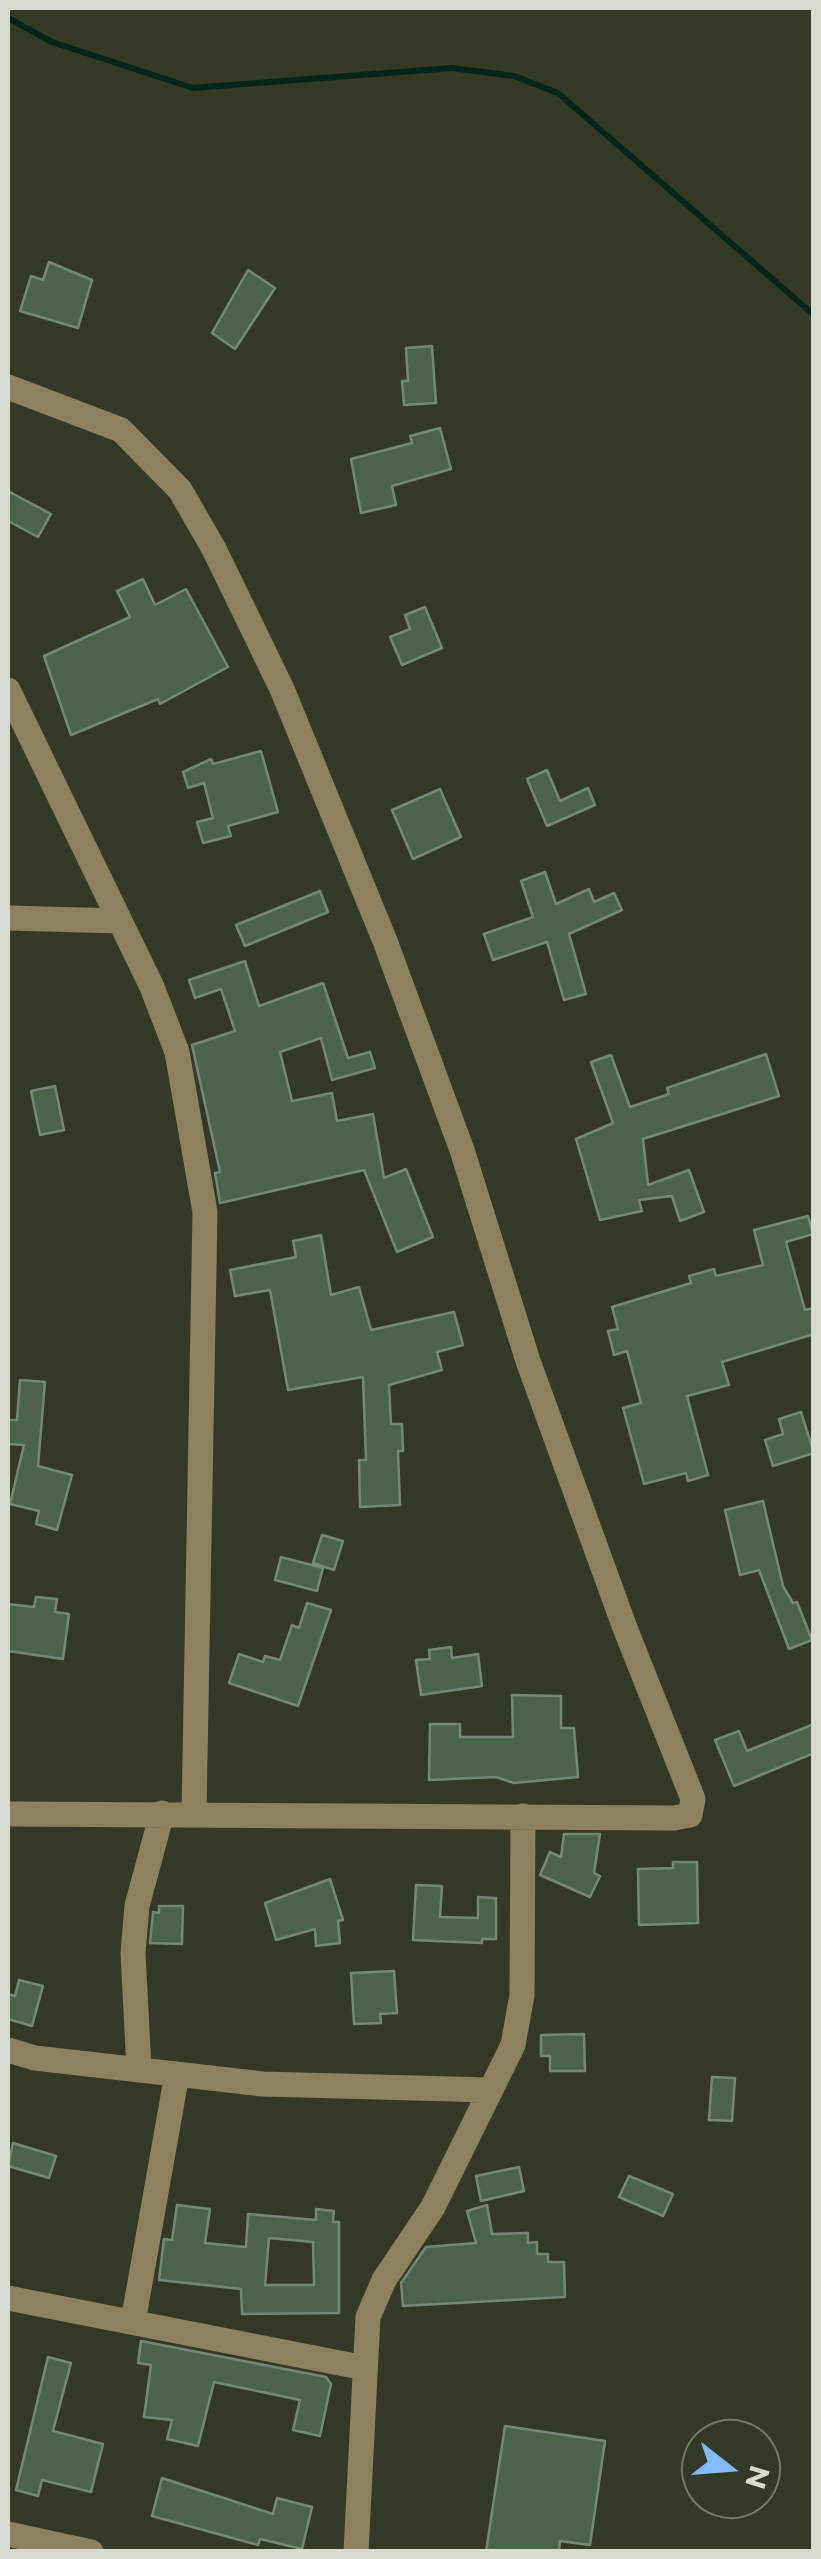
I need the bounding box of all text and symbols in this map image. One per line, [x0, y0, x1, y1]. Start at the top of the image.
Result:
north arrow [681, 2419, 781, 2519]
text: N [738, 2461, 777, 2493]

